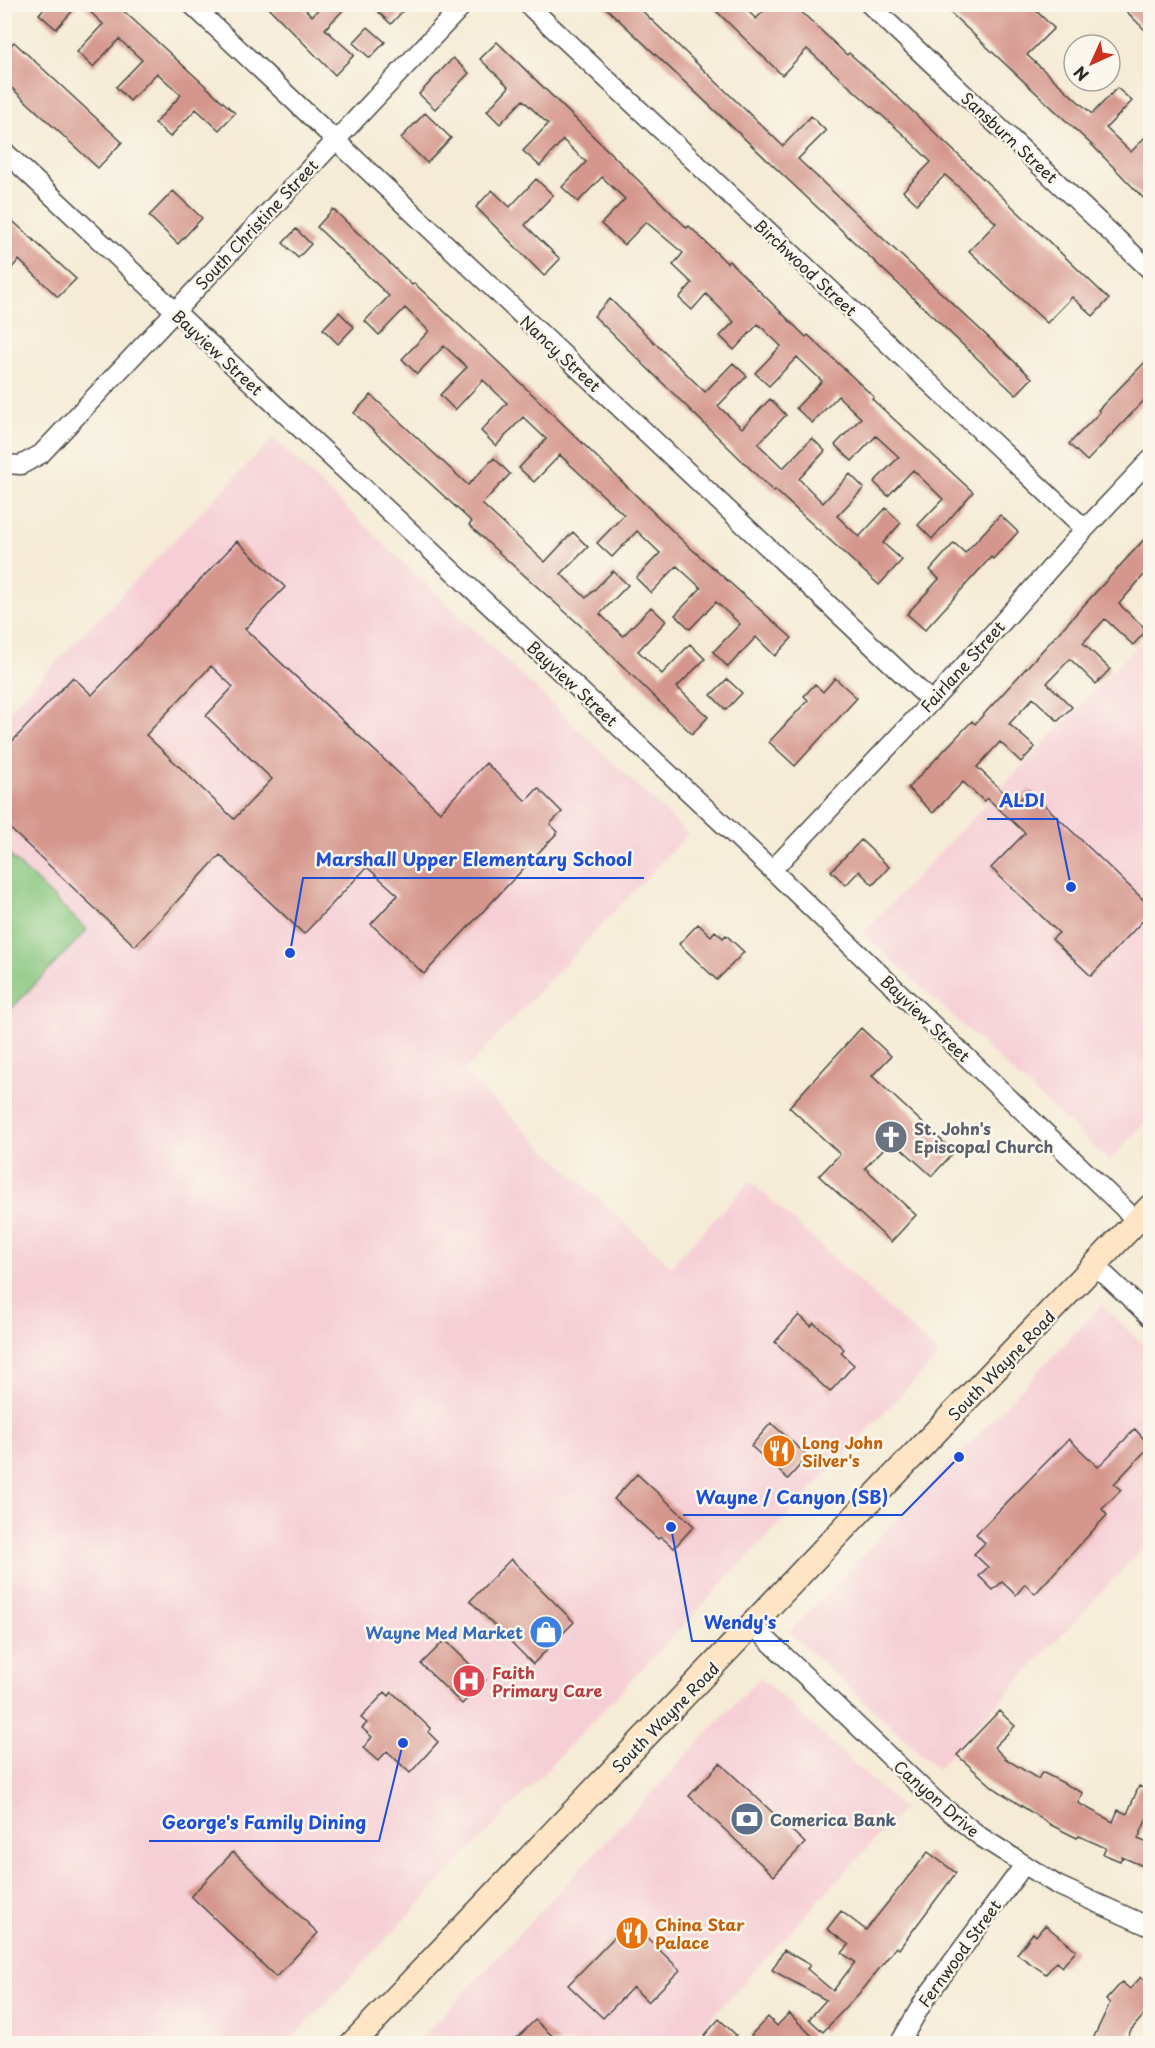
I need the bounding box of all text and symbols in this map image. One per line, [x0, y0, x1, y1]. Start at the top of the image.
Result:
north arrow [1062, 33, 1122, 93]
text: N [1068, 61, 1094, 87]
street label: Sansburn Street [956, 86, 1064, 189]
street label: South Christine Street [189, 153, 323, 295]
street label: Birchwood Street [749, 213, 863, 322]
street label: Bayview Street [167, 304, 269, 401]
street label: Nancy Street [515, 309, 607, 397]
street label: Fairlane Street [914, 615, 1010, 717]
street label: Bayview Street [522, 635, 624, 732]
callout: ALDI [987, 783, 1057, 819]
text: ALDI [998, 786, 1045, 813]
callout: Marshall Upper Elementary School [303, 842, 644, 878]
text: Marshall Upper Elementary School [316, 845, 632, 872]
street label: Bayview Street [876, 969, 976, 1067]
place label: St. John's Episcopal Church [914, 1116, 1053, 1158]
church icon: St. John's Episcopal Church [873, 1119, 909, 1155]
street label: South Wayne Road [942, 1304, 1060, 1426]
place label: Long John Silver's [802, 1430, 883, 1472]
restaurant icon: Long John Silver's [761, 1433, 797, 1469]
callout: Wayne / Canyon (SB) [683, 1479, 902, 1515]
text: Wayne / Canyon (SB) [696, 1483, 888, 1510]
callout: Wendy's [692, 1605, 789, 1641]
text: Wendy's [704, 1608, 777, 1635]
shop icon: Wayne Med Market [528, 1614, 564, 1650]
place label: Wayne Med Market [366, 1620, 523, 1644]
street label: South Wayne Road [606, 1656, 724, 1778]
place label: Faith Primary Care [492, 1660, 602, 1702]
hospital icon: Faith Primary Care [451, 1663, 487, 1699]
street label: Canyon Drive [889, 1754, 985, 1842]
bank icon: Comerica Bank [729, 1801, 765, 1837]
callout: George's Family Dining [149, 1805, 379, 1841]
place label: Comerica Bank [770, 1807, 897, 1831]
text: George's Family Dining [162, 1808, 366, 1835]
street label: Fernwood Street [912, 1894, 1006, 2012]
place label: China Star Palace [655, 1912, 745, 1954]
restaurant icon: China Star Palace [614, 1915, 650, 1951]

